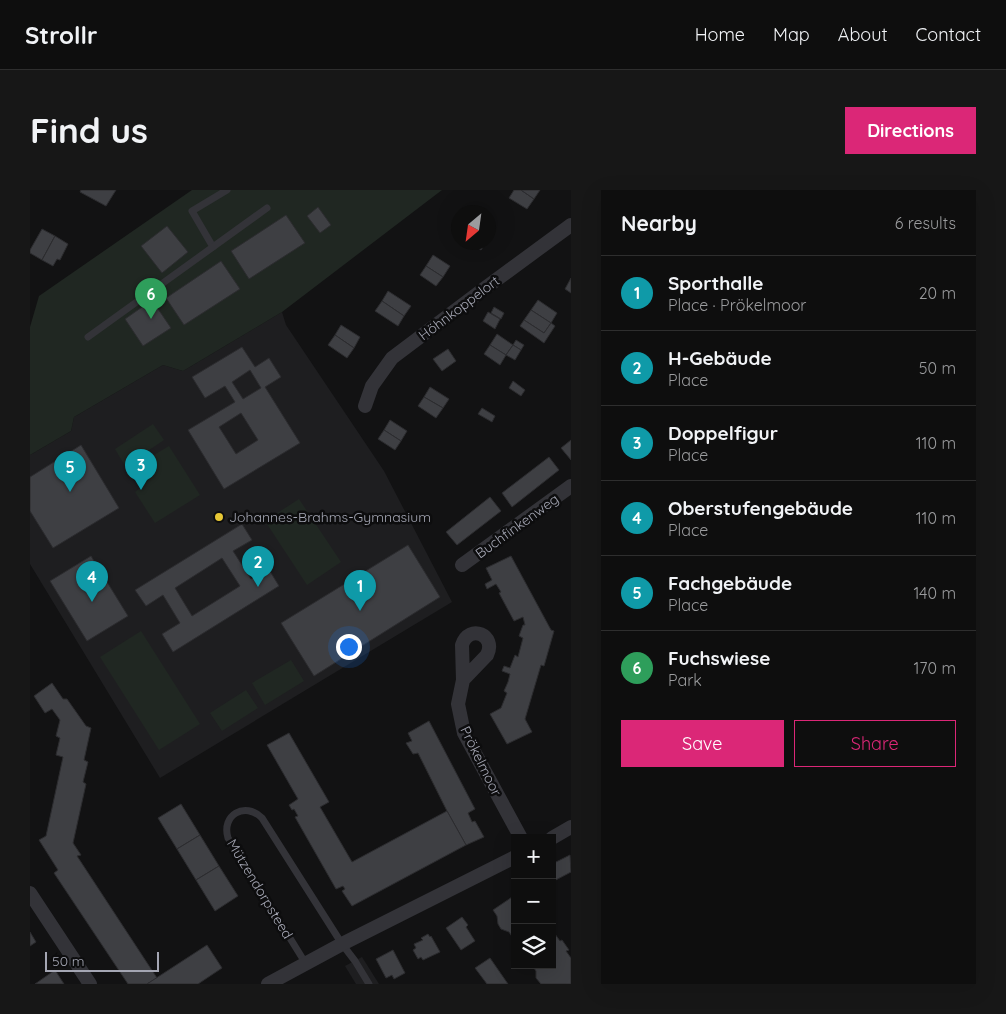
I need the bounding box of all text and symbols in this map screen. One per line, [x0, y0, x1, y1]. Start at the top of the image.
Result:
text: Strollr [25, 20, 97, 50]
text: Home [695, 23, 745, 46]
text: Map [773, 23, 810, 46]
text: About [838, 23, 888, 46]
text: Contact [916, 23, 981, 46]
button: Directions [845, 107, 976, 154]
text: Find us [30, 108, 148, 152]
north arrow [451, 205, 496, 250]
text: Nearby [621, 210, 697, 236]
text: 6 results [895, 213, 956, 233]
text: Sporthalle [668, 271, 764, 295]
street label: Höhnkoppelort [415, 272, 503, 344]
pin: 6 [135, 278, 167, 319]
text: 1 [634, 283, 640, 303]
text: 20 m [919, 283, 956, 303]
text: Place · Prökelmoor [668, 295, 806, 315]
text: H-Gebäude [668, 346, 772, 370]
text: 2 [632, 358, 642, 378]
text: 50 m [919, 358, 956, 378]
text: Place [668, 370, 708, 390]
text: Doppelfigur [668, 421, 778, 445]
text: 3 [633, 433, 641, 453]
text: 110 m [916, 433, 956, 453]
text: Place [668, 445, 708, 465]
pin: 3 [125, 449, 157, 490]
pin: 5 [54, 451, 86, 492]
street label: Buchfinkenweg [472, 490, 562, 562]
text: Oberstufengebäude [668, 496, 853, 520]
place label: Johannes-Brahms-Gymnasium [229, 508, 431, 526]
text: 4 [632, 508, 642, 528]
text: 110 m [916, 508, 956, 528]
marker: Johannes-Brahms-Gymnasium [213, 511, 225, 523]
text: Place [668, 520, 708, 540]
pin: 2 [242, 546, 274, 587]
pin: 4 [76, 561, 108, 602]
pin: 1 [344, 570, 376, 611]
text: Fachgebäude [668, 571, 792, 595]
text: 5 [632, 583, 642, 603]
text: 140 m [913, 583, 956, 603]
text: Place [668, 595, 708, 615]
your location [336, 634, 362, 660]
text: Fuchswiese [668, 646, 770, 670]
text: 6 [633, 658, 641, 678]
text: 170 m [913, 658, 956, 678]
text: Park [668, 670, 702, 690]
button: Save [621, 720, 784, 767]
button: Share [794, 720, 956, 767]
street label: Prökelmoor [456, 723, 506, 799]
map controls [511, 834, 556, 969]
button: + [511, 834, 556, 879]
street label: Mützendorpsteed [223, 836, 297, 942]
button: − [511, 879, 556, 924]
button: layers [511, 924, 556, 969]
scale bar [45, 949, 159, 972]
text: 50 m [52, 952, 85, 970]

